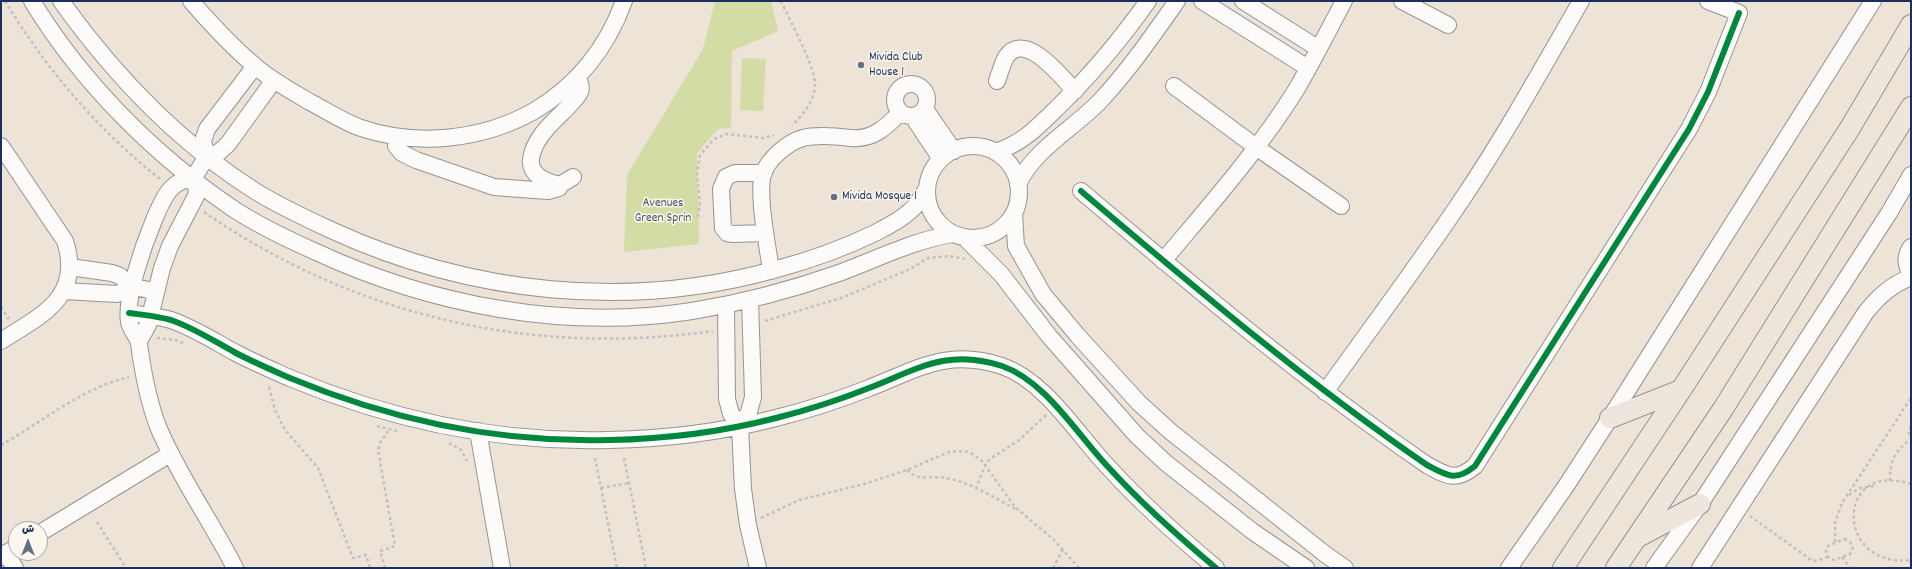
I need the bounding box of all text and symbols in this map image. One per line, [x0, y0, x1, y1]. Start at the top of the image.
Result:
place label: Mivida Club House 1 [869, 50, 923, 81]
marker: Mivida Club House 1 [856, 60, 866, 70]
place label: Mivida Mosque 1 [842, 189, 917, 205]
marker: Mivida Mosque 1 [829, 192, 839, 202]
park label: Avenues Green Sprin [635, 196, 691, 227]
north arrow [8, 521, 48, 561]
text: ش [22, 522, 34, 538]

